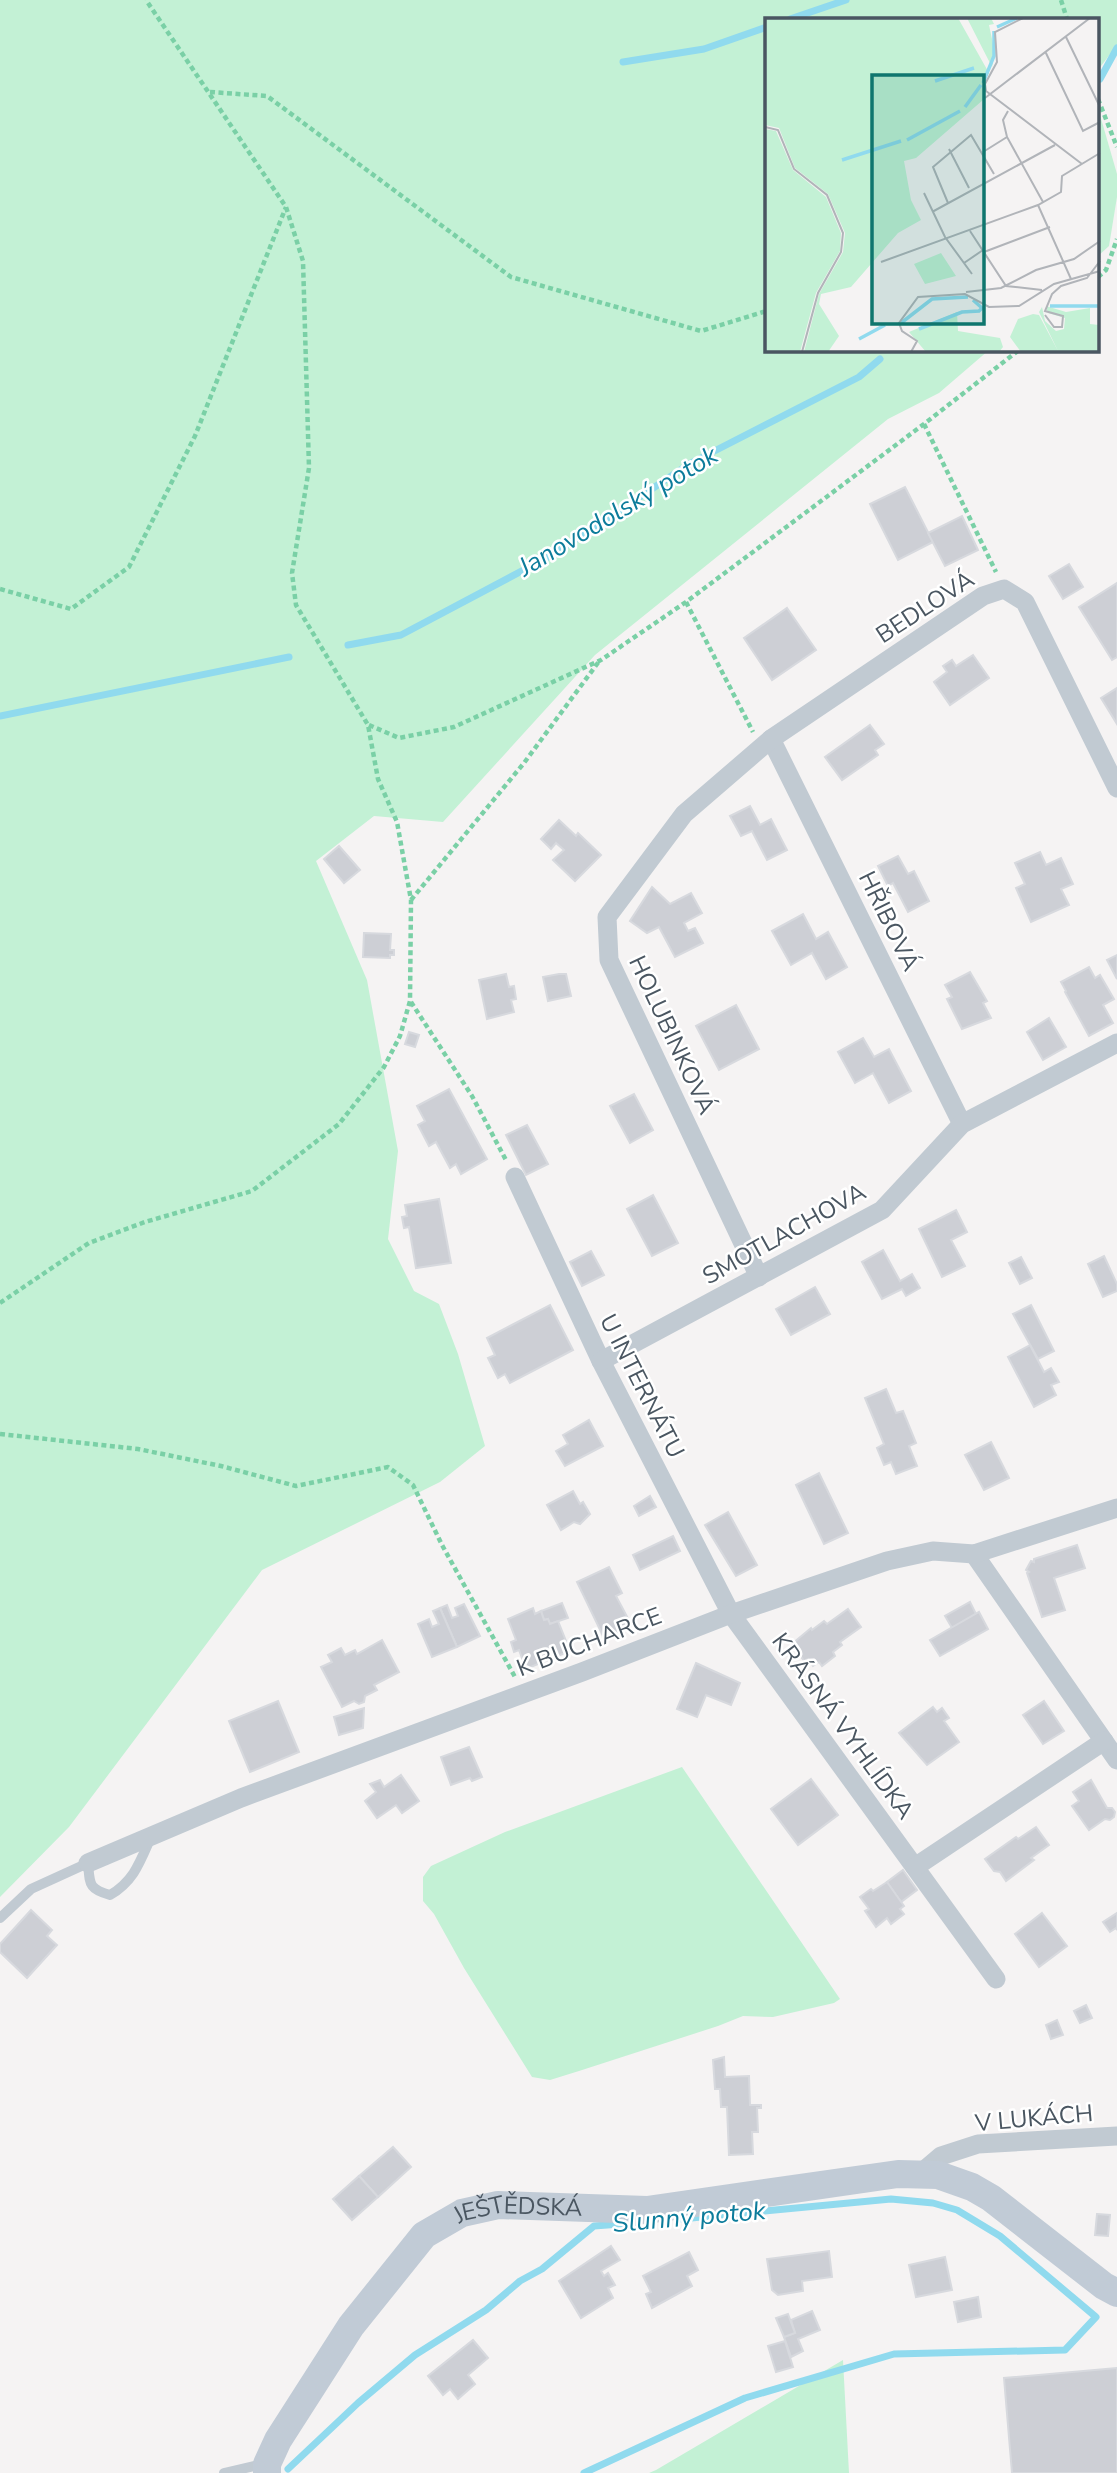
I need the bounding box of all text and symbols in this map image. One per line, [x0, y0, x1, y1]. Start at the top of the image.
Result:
inset map [765, 18, 1100, 352]
water label: Janovodolský potok [510, 437, 725, 586]
street label: BEDLOVÁ [870, 563, 981, 651]
street label: HŘIBOVÁ [851, 866, 927, 977]
street label: HOLUBINKOVÁ [621, 950, 723, 1120]
street label: SMOTLACHOVA [697, 1176, 872, 1292]
street label: U INTERNÁTU [592, 1309, 692, 1463]
street label: K BUCHARCE [512, 1600, 666, 1684]
street label: KRÁSNÁ VYHLÍDKA [765, 1626, 922, 1826]
street label: V LUKÁCH [973, 2097, 1094, 2139]
street label: JEŠTĚDSKÁ [446, 2188, 583, 2231]
water label: Slunný potok [611, 2193, 768, 2241]

